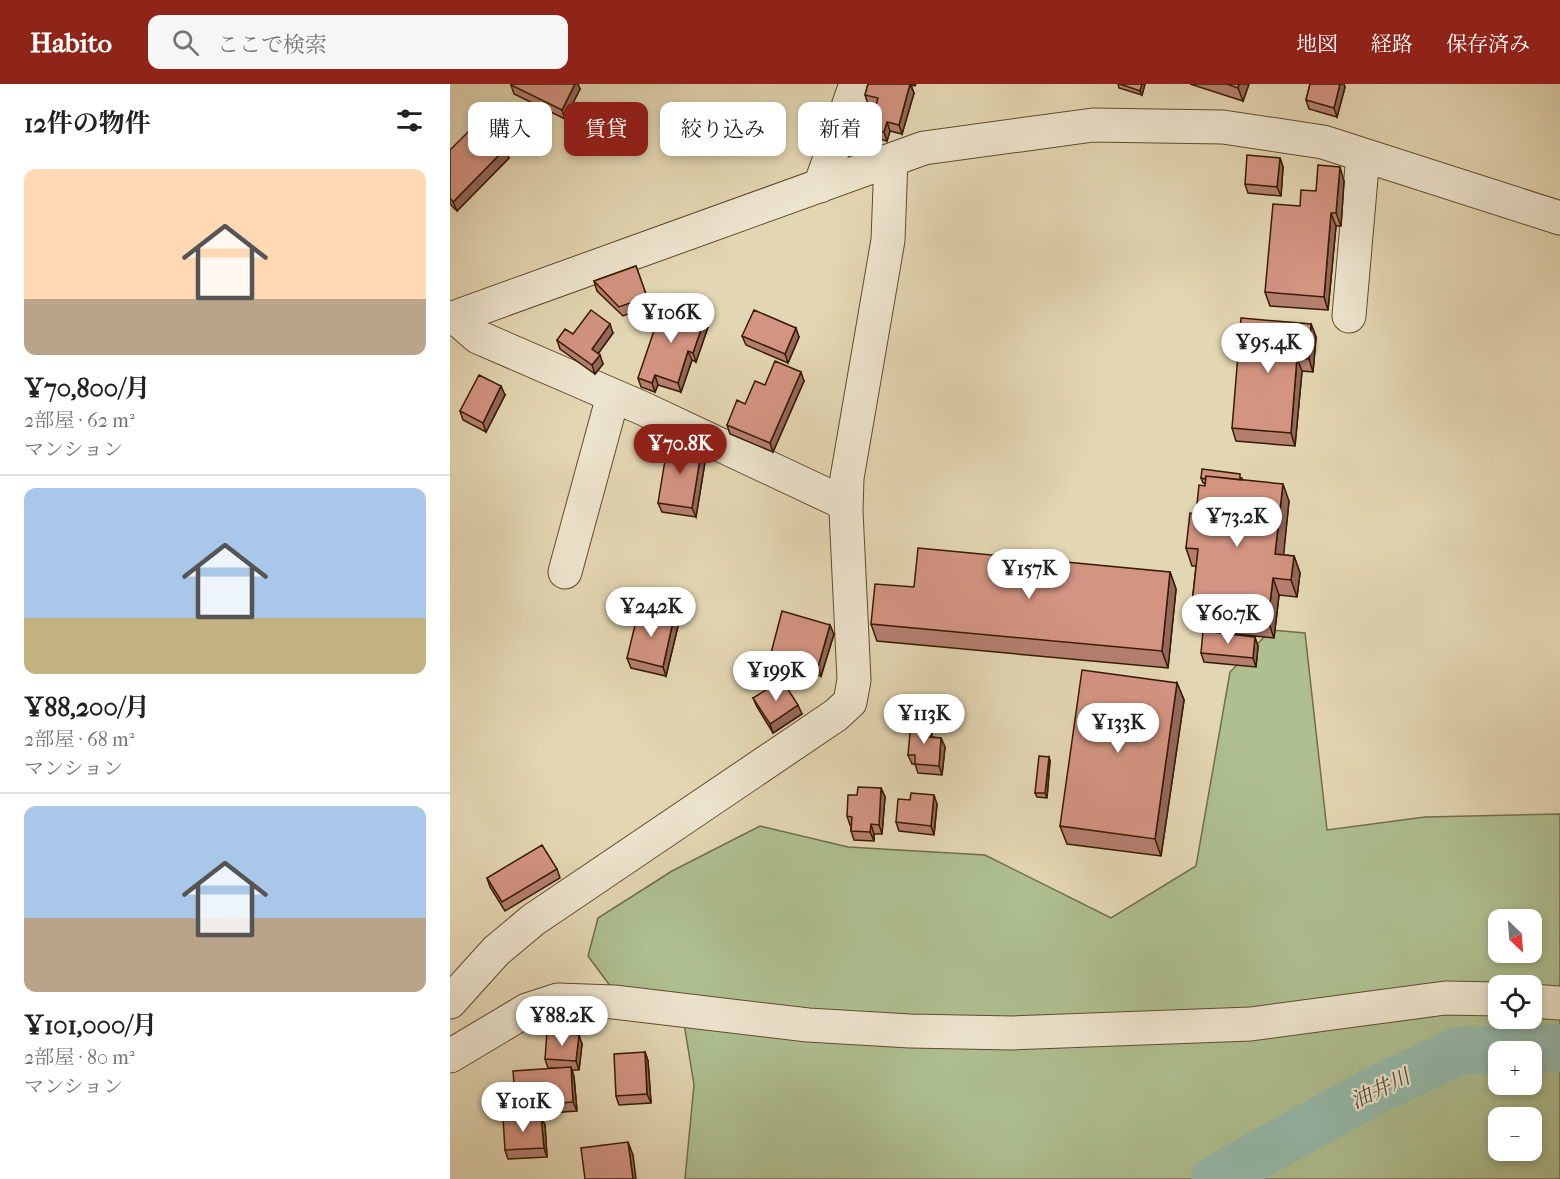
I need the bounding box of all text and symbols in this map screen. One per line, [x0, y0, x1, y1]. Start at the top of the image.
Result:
search box [148, 15, 568, 69]
text: Habito [30, 26, 112, 59]
icon: search [169, 26, 202, 59]
text: ここで検索 [217, 32, 327, 58]
text: 地図 [1296, 32, 1338, 56]
text: 経路 [1371, 32, 1413, 56]
text: 保存済み [1446, 32, 1530, 56]
chip: 購入 [468, 102, 552, 156]
chip: 賃貸 [564, 102, 648, 156]
chip: 絞り込み [660, 102, 786, 156]
chip: 新着 [798, 102, 882, 156]
icon: filters [393, 104, 426, 137]
text: 12件の物件 [24, 108, 151, 139]
icon: home [171, 208, 279, 316]
pin: ¥106K [629, 293, 713, 344]
text: ¥106K [642, 301, 700, 324]
pin: ¥95.4K [1219, 323, 1317, 374]
text: ¥95.4K [1235, 331, 1301, 354]
text: ¥70,800/月 [24, 373, 150, 404]
text: 2部屋 · 62 m² [24, 409, 135, 432]
pin: ¥70.8K [631, 424, 729, 475]
text: ¥70.8K [648, 432, 712, 455]
text: マンション [24, 438, 123, 461]
pin: ¥73.2K [1188, 497, 1286, 548]
text: ¥73.2K [1206, 505, 1268, 528]
icon: home [171, 527, 279, 635]
pin: ¥157K [987, 549, 1071, 600]
text: ¥157K [1001, 557, 1057, 580]
pin: ¥242K [609, 587, 693, 638]
pin: ¥60.7K [1179, 594, 1277, 645]
text: ¥242K [620, 595, 682, 618]
text: ¥60.7K [1196, 602, 1260, 625]
pin: ¥199K [734, 651, 818, 702]
text: ¥199K [747, 659, 805, 682]
text: ¥88,200/月 [24, 692, 150, 723]
pin: ¥113K [882, 694, 966, 745]
text: ¥113K [898, 702, 950, 725]
pin: ¥133K [1076, 703, 1160, 754]
text: ¥133K [1091, 711, 1145, 734]
text: 2部屋 · 68 m² [24, 728, 134, 751]
text: マンション [24, 757, 123, 780]
icon: home [171, 845, 279, 953]
north arrow [1488, 909, 1542, 963]
map controls [1488, 909, 1542, 1161]
button: locate [1488, 975, 1542, 1029]
pin: ¥88.2K [513, 996, 611, 1047]
text: ¥88.2K [530, 1004, 594, 1027]
text: ¥101,000/月 [24, 1010, 158, 1041]
button: + [1488, 1041, 1542, 1095]
text: 2部屋 · 80 m² [24, 1046, 135, 1069]
water label: 油井川 [1346, 1064, 1415, 1114]
text: マンション [24, 1075, 123, 1098]
pin: ¥101K [481, 1082, 565, 1133]
text: ¥101K [495, 1090, 551, 1113]
button: − [1488, 1107, 1542, 1161]

